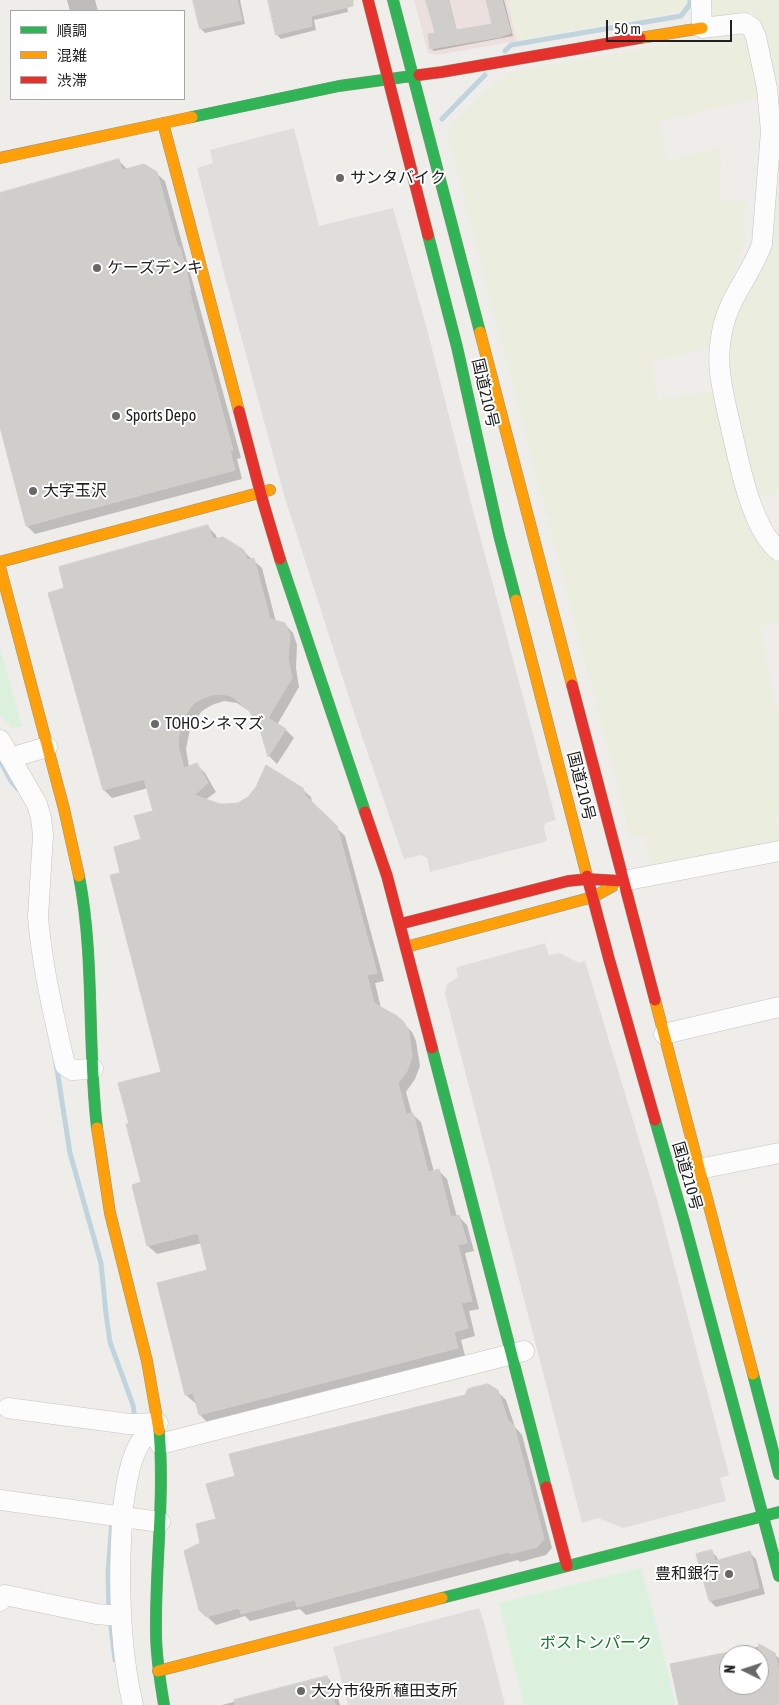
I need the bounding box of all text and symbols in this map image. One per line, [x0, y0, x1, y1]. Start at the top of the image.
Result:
legend [10, 10, 185, 100]
scale bar [609, 10, 735, 42]
text: 50 m [614, 20, 641, 37]
text: 順調 [57, 22, 87, 39]
text: 混雑 [57, 47, 87, 64]
text: 渋滞 [57, 72, 87, 89]
place label: サンタバイク [350, 168, 446, 188]
marker: サンタバイク [334, 172, 346, 184]
place label: ケーズデンキ [107, 258, 203, 278]
marker: ケーズデンキ [91, 262, 103, 274]
street label: 国道210号 [468, 356, 502, 430]
place label: Sports Depo [126, 406, 196, 426]
marker: Sports Depo [110, 410, 122, 422]
place label: 大字玉沢 [43, 481, 107, 501]
marker: 大字玉沢 [27, 485, 39, 497]
place label: TOHOシネマズ [165, 714, 264, 734]
marker: TOHOシネマズ [149, 718, 161, 730]
street label: 国道210号 [563, 749, 599, 823]
street label: 国道210号 [668, 1139, 706, 1213]
place label: 豊和銀行 [655, 1564, 719, 1584]
marker: 豊和銀行 [723, 1568, 735, 1580]
park label: ボストンパーク [540, 1633, 652, 1653]
north arrow [719, 1645, 769, 1695]
text: N [722, 1664, 738, 1674]
place label: 大分市役所 稙田支所 [311, 1681, 457, 1701]
marker: 大分市役所 稙田支所 [295, 1685, 307, 1697]

